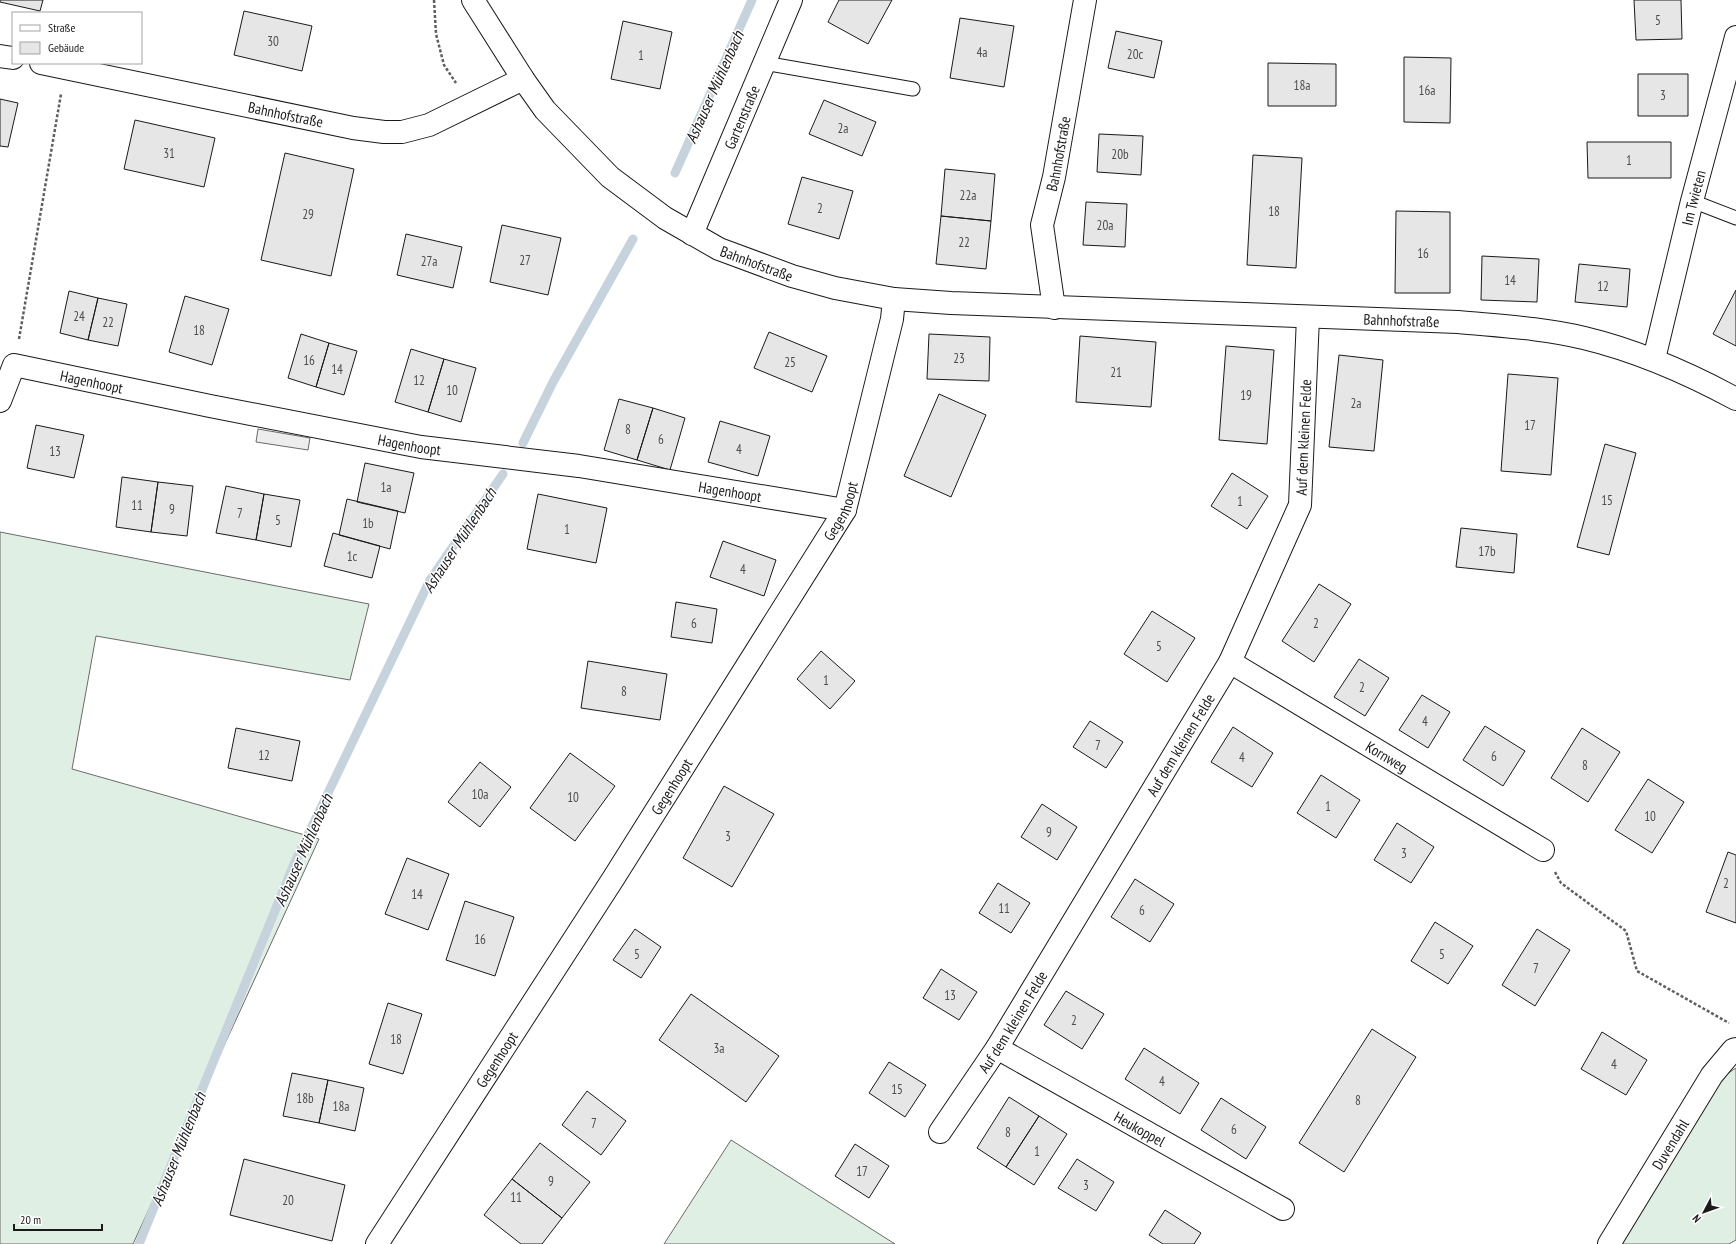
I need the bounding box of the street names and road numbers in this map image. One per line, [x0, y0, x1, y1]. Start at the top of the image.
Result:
street label: Gartenstraße [720, 82, 763, 152]
street label: Bahnhofstraße [247, 97, 325, 131]
street label: Bahnhofstraße [1041, 115, 1074, 193]
street label: Im Twieten [1677, 168, 1709, 227]
street label: Bahnhofstraße [718, 241, 796, 285]
street label: Bahnhofstraße [1363, 309, 1440, 331]
street label: Hagenhoopt [59, 365, 125, 397]
street label: Auf dem kleinen Felde [1291, 379, 1315, 496]
street label: Hagenhoopt [376, 429, 442, 459]
street label: Hagenhoopt [697, 476, 763, 506]
street label: Gegenhoopt [819, 480, 861, 544]
street label: Auf dem kleinen Felde [1142, 690, 1218, 799]
street label: Kornweg [1363, 736, 1411, 776]
street label: Gegenhoopt [646, 755, 696, 818]
street label: Auf dem kleinen Felde [974, 967, 1051, 1076]
street label: Gegenhoopt [471, 1028, 522, 1091]
street label: Heukoppel [1111, 1107, 1169, 1151]
street label: Duvendahl [1647, 1115, 1693, 1173]

